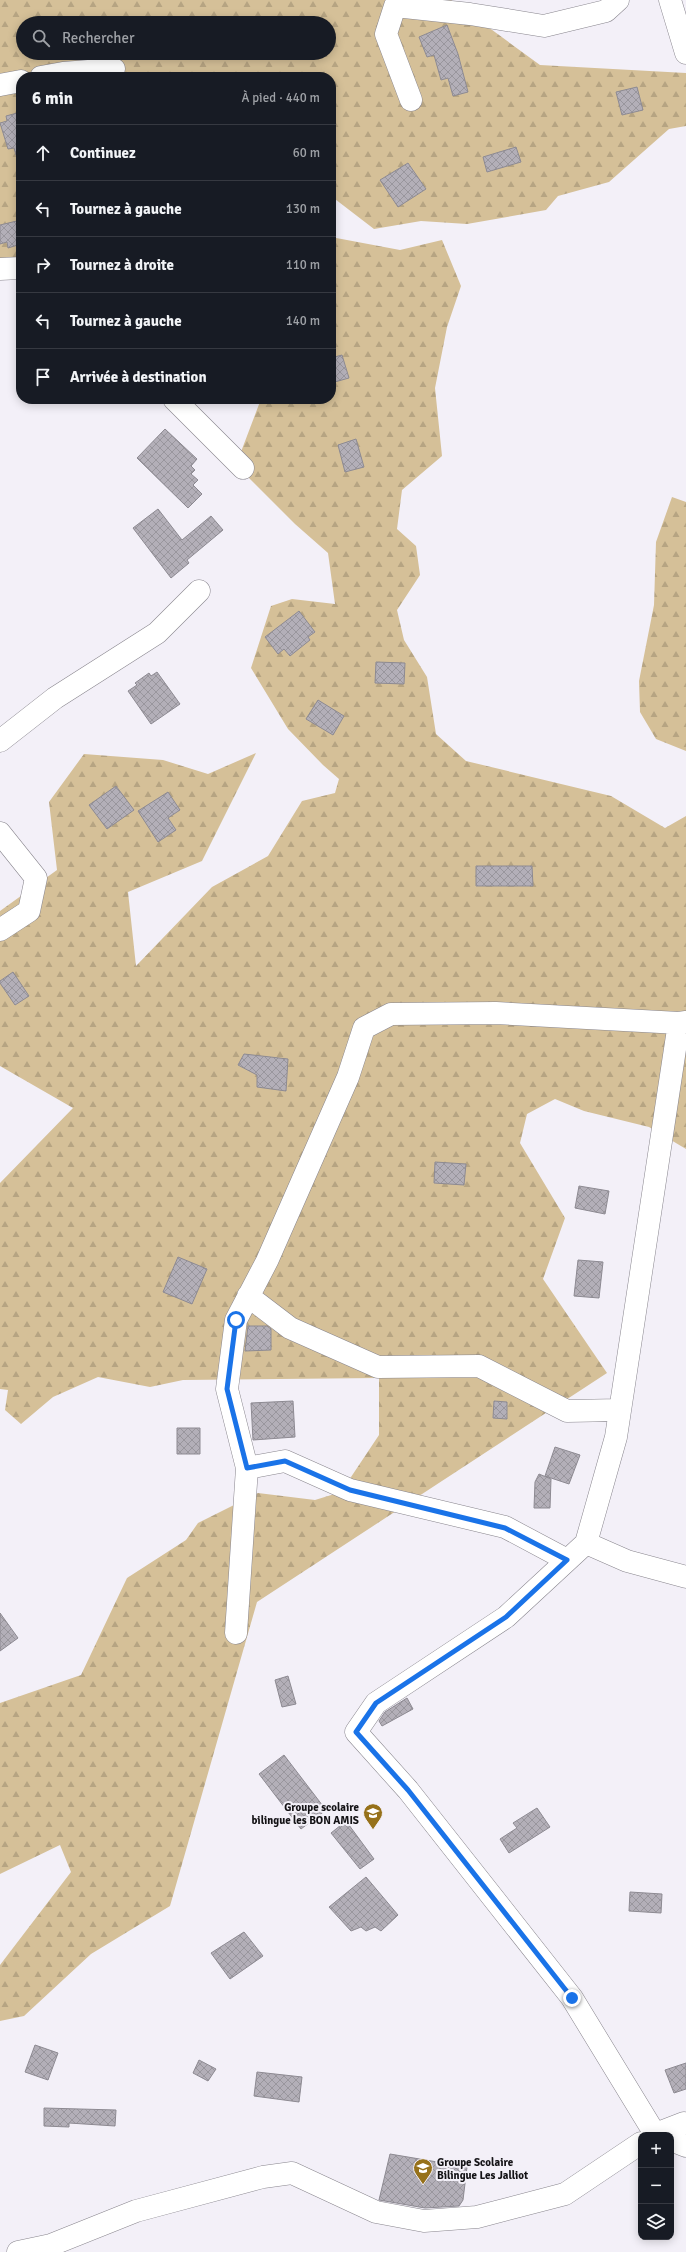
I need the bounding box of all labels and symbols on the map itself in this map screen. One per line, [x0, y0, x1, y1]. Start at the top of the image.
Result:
route start [227, 1311, 245, 1329]
place label: Groupe scolaire bilingue les BON AMIS [251, 1801, 360, 1827]
school or university icon: Groupe scolaire bilingue les BON AMIS [362, 1802, 384, 1830]
route end [563, 1989, 581, 2007]
place label: Groupe Scolaire Bilingue Les Jalliot [437, 2156, 528, 2182]
school or university icon: Groupe Scolaire Bilingue Les Jalliot [412, 2157, 434, 2185]

